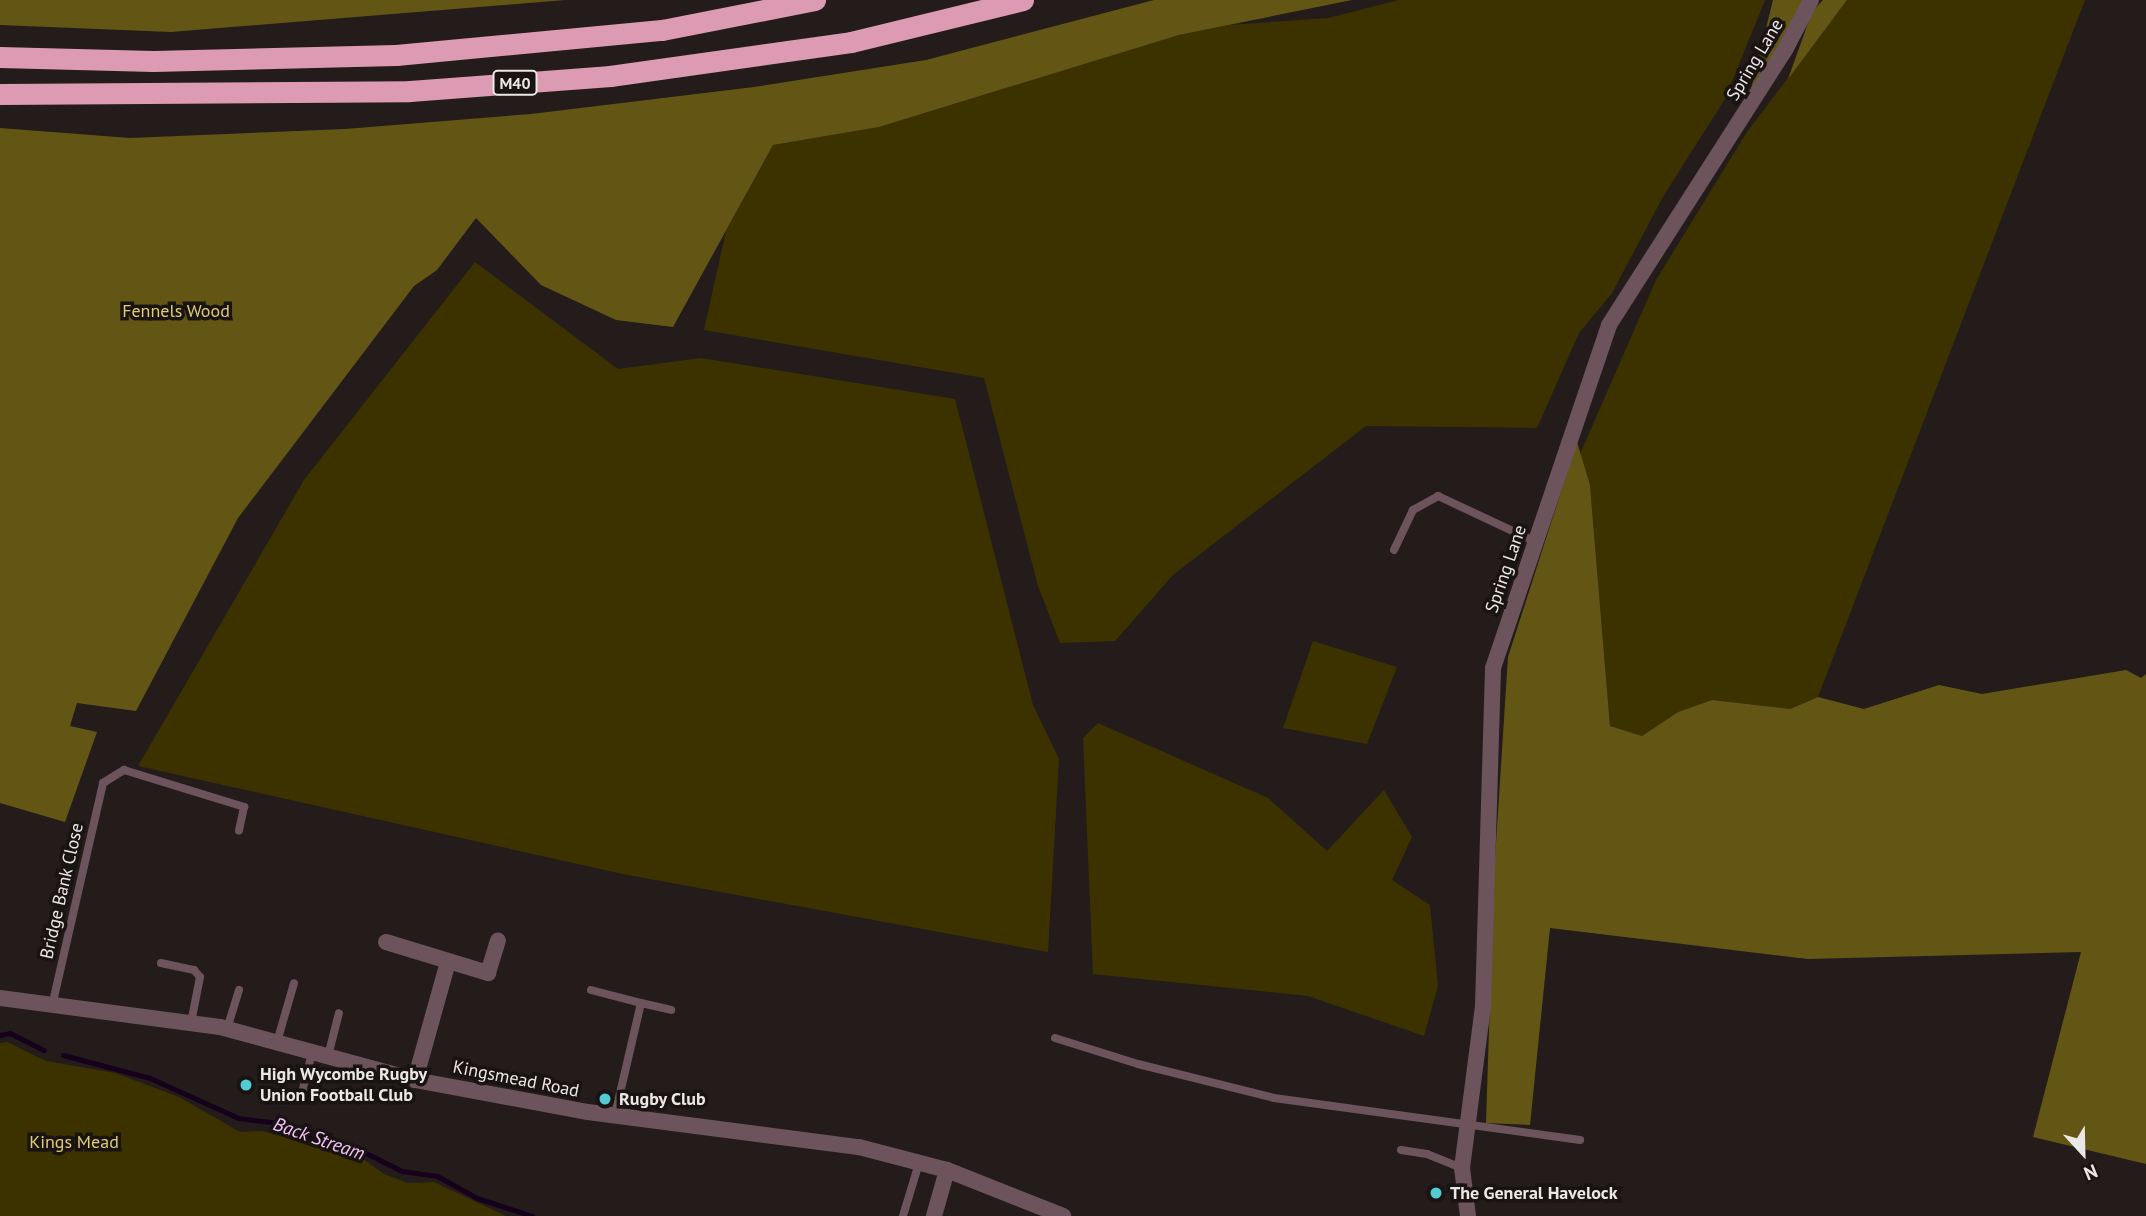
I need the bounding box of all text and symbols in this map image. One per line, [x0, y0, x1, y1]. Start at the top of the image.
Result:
street label: Spring Lane [1722, 15, 1788, 105]
road number: M40 [492, 71, 538, 96]
park label: Fennels Wood [122, 300, 230, 322]
street label: Spring Lane [1481, 522, 1531, 616]
street label: Bridge Bank Close [36, 821, 88, 961]
street label: Kingsmead Road [451, 1056, 581, 1102]
place label: High Wycombe Rugby Union Football Club [260, 1064, 428, 1106]
marker: High Wycombe Rugby Union Football Club [238, 1077, 254, 1093]
place label: Rugby Club [619, 1088, 706, 1110]
marker: Rugby Club [597, 1091, 613, 1107]
water label: Back Stream [270, 1113, 368, 1165]
north arrow [2048, 1118, 2118, 1188]
park label: Kings Mead [29, 1131, 119, 1153]
text: N [2081, 1159, 2101, 1186]
place label: The General Havelock [1450, 1182, 1618, 1204]
marker: The General Havelock [1428, 1185, 1444, 1201]

